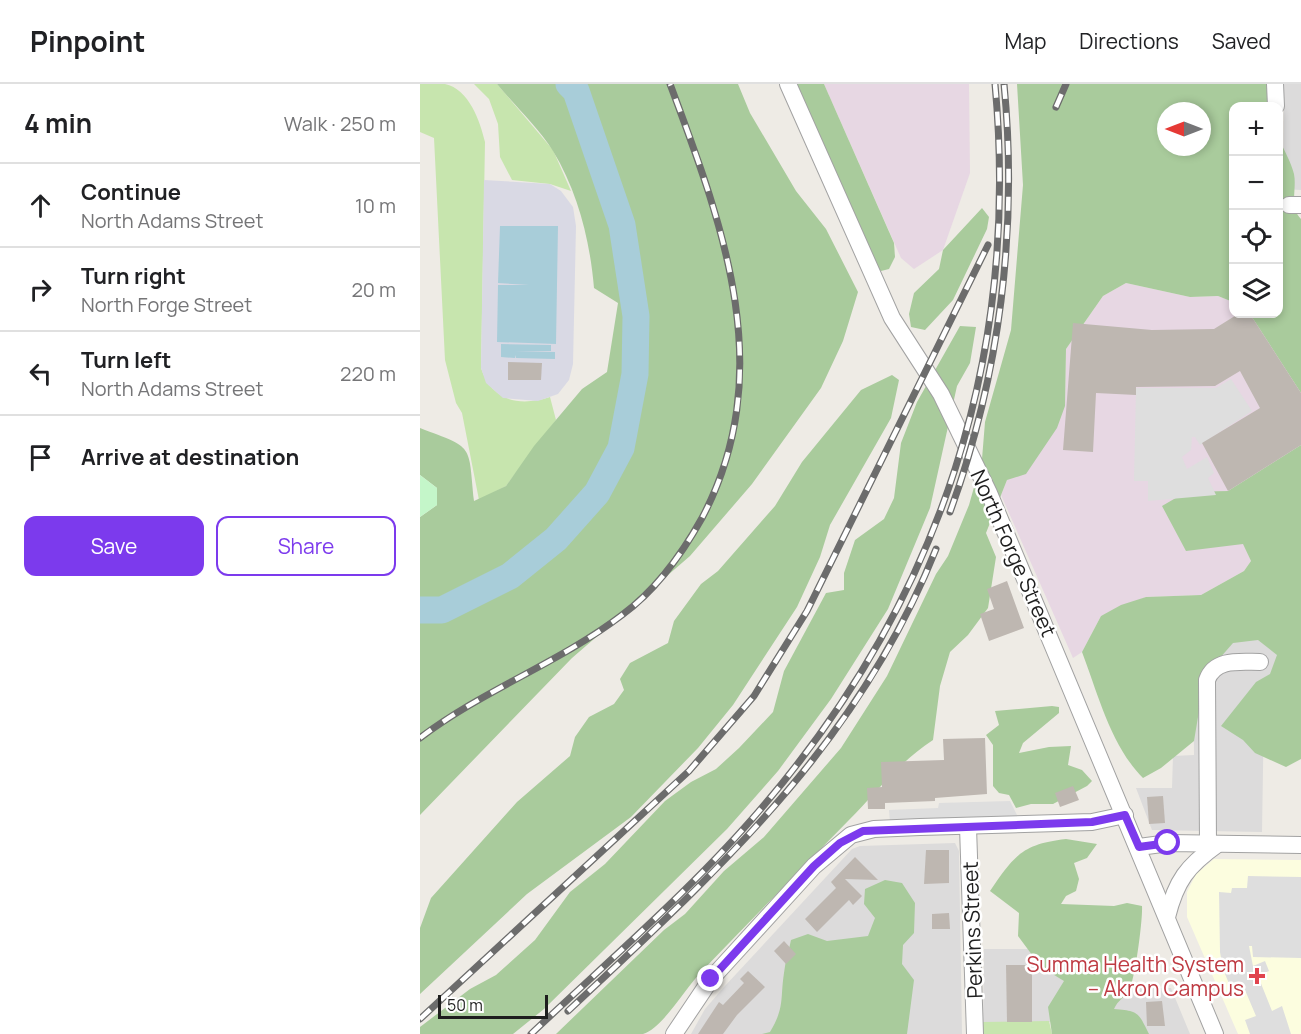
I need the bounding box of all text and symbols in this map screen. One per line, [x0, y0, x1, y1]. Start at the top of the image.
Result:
text: Pinpoint [30, 22, 145, 60]
text: Map [1005, 27, 1046, 55]
text: Directions [1079, 27, 1179, 55]
text: Saved [1212, 27, 1271, 55]
north arrow [1157, 102, 1211, 156]
map controls [1229, 102, 1283, 318]
button: + [1229, 102, 1283, 156]
text: 4 min [24, 105, 92, 141]
text: Walk · 250 m [284, 110, 396, 137]
button: − [1229, 156, 1283, 210]
text: Continue [81, 177, 181, 207]
icon: ahead [24, 189, 57, 222]
text: 10 m [355, 192, 396, 219]
text: North Adams Street [81, 207, 263, 234]
button: locate [1229, 210, 1283, 264]
text: Turn right [81, 261, 186, 291]
button: layers [1229, 264, 1283, 318]
icon: right [24, 273, 57, 306]
text: 20 m [351, 276, 396, 303]
text: North Forge Street [81, 291, 252, 318]
text: Turn left [81, 345, 171, 375]
icon: left [24, 357, 57, 390]
text: 220 m [340, 360, 396, 387]
text: North Adams Street [81, 375, 263, 402]
icon: arrive [24, 441, 57, 474]
text: Arrive at destination [81, 442, 299, 472]
street label: North Forge Street [965, 465, 1063, 641]
button: Save [24, 516, 204, 576]
button: Share [216, 516, 396, 576]
route start [1154, 829, 1180, 855]
street label: Perkins Street [956, 861, 988, 999]
place label: Summa Health System – Akron Campus [1026, 950, 1244, 1002]
route end [697, 965, 723, 991]
marker: Summa Health System – Akron Campus [1248, 967, 1266, 985]
scale bar [438, 992, 548, 1020]
text: 50 m [447, 994, 483, 1016]

